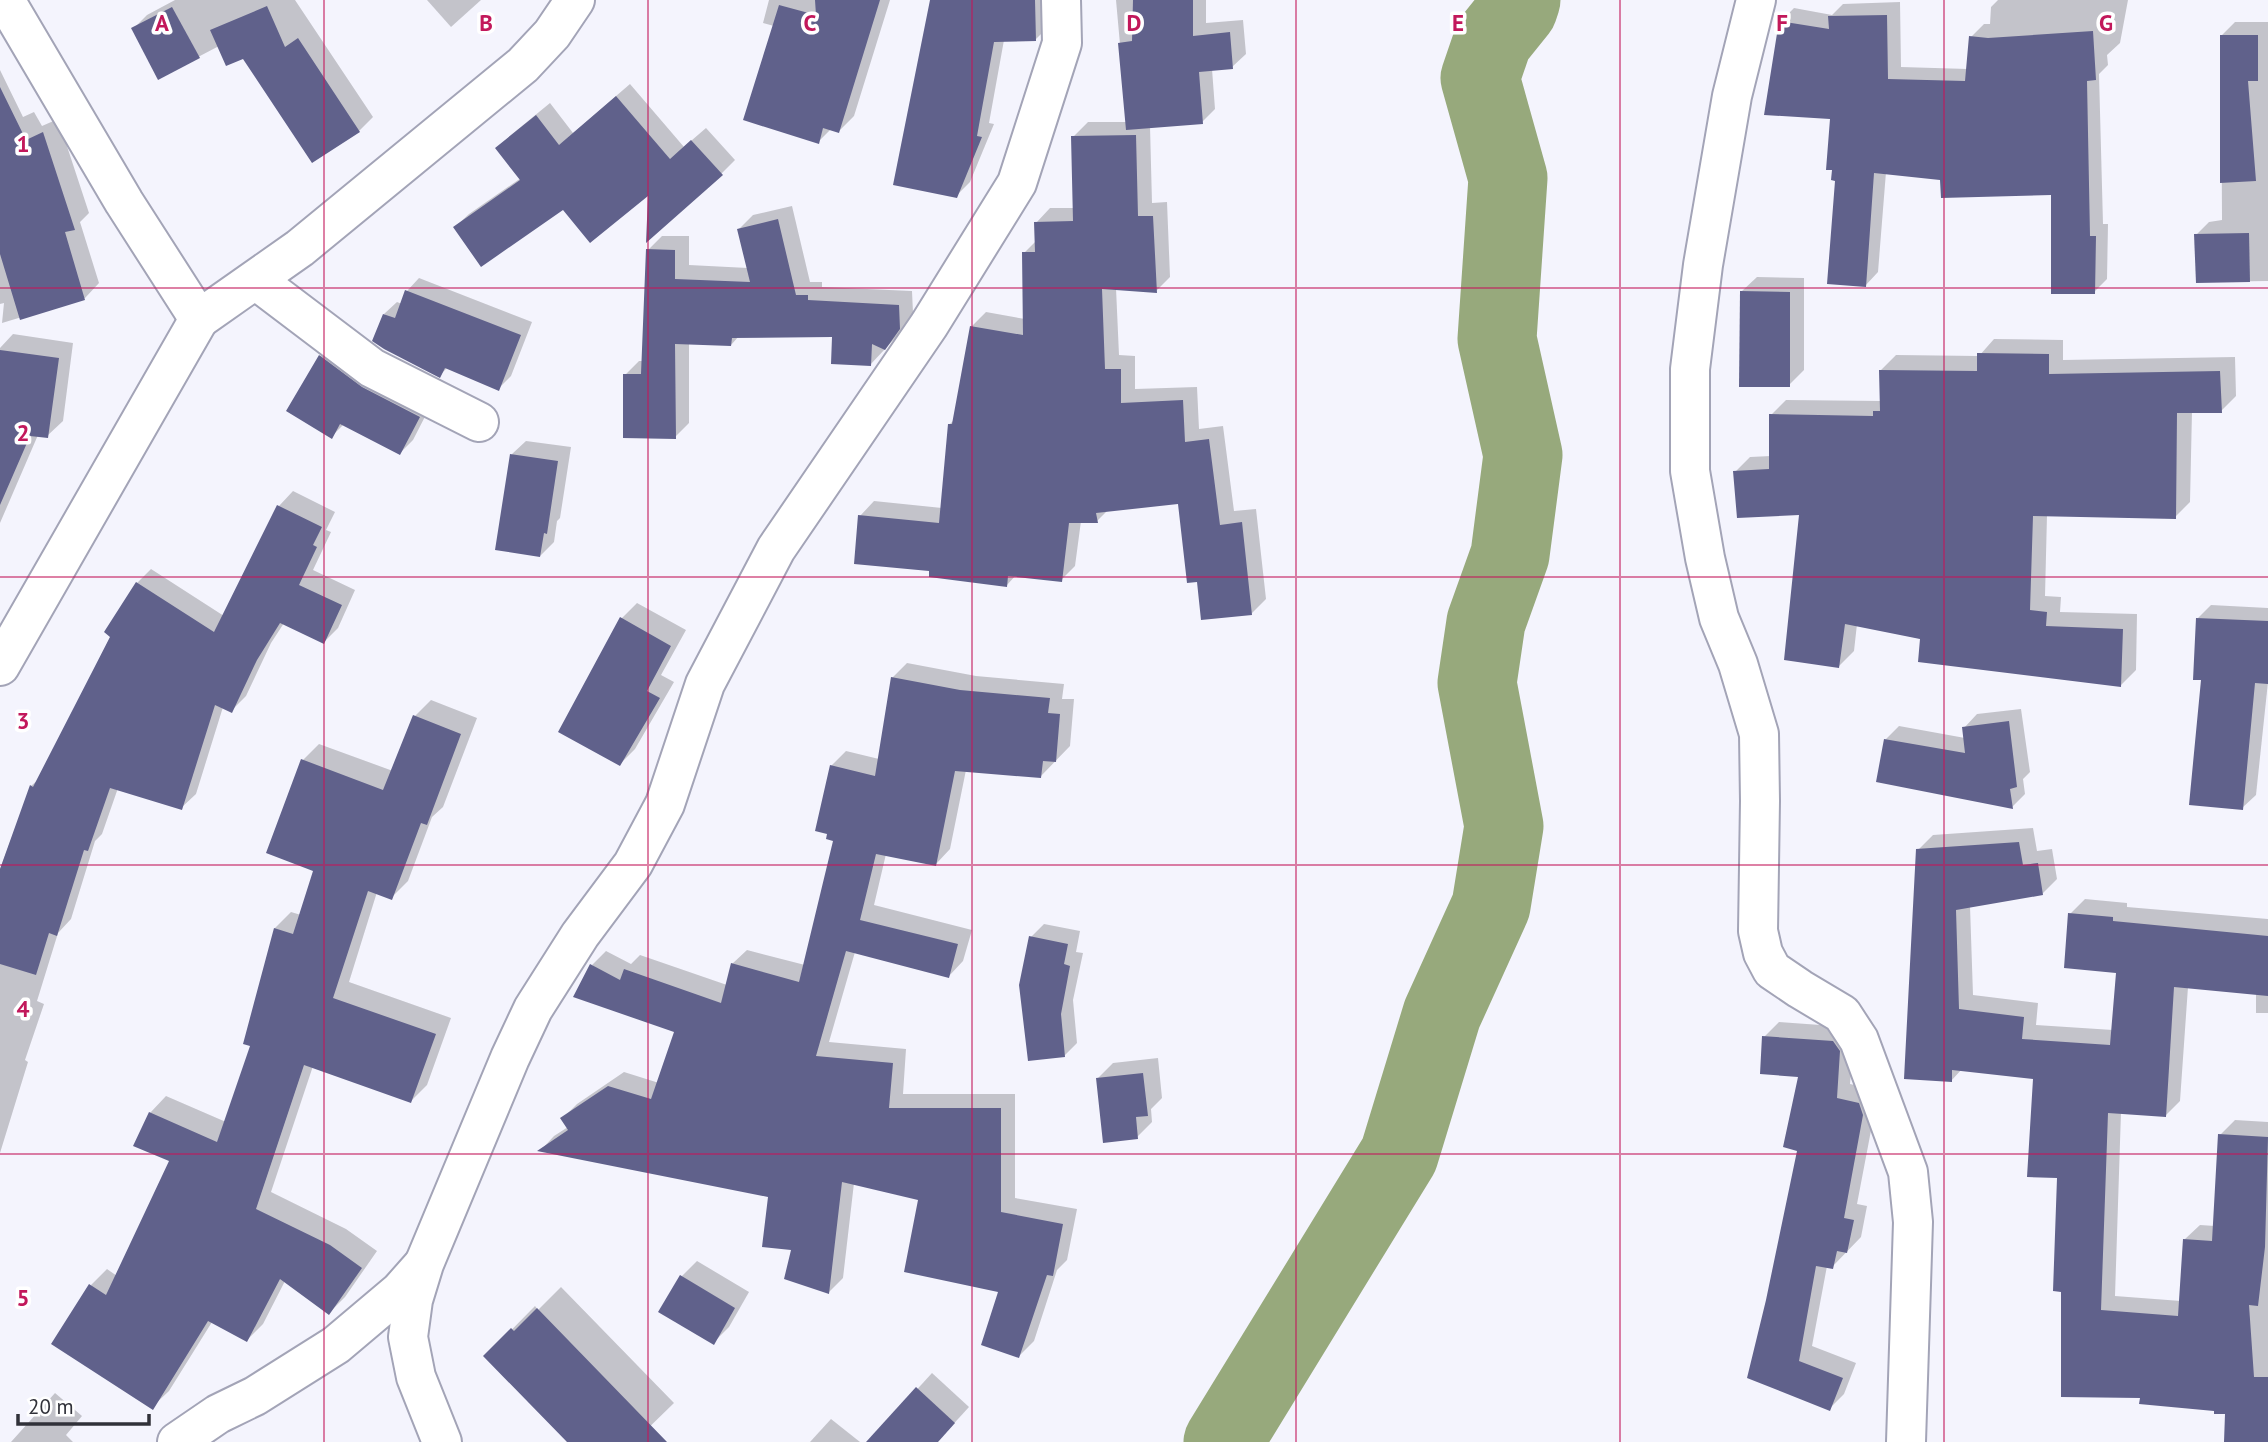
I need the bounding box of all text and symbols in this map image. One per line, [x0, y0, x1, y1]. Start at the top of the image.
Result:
text: A [155, 8, 169, 37]
text: B [479, 8, 493, 37]
text: C [804, 8, 817, 37]
text: D [1127, 8, 1141, 37]
text: E [1452, 8, 1464, 37]
text: F [1776, 8, 1788, 37]
text: G [2099, 8, 2113, 37]
text: 1 [16, 129, 30, 158]
text: 2 [16, 418, 30, 447]
text: 3 [16, 706, 30, 735]
text: 4 [16, 994, 30, 1023]
text: 5 [16, 1283, 30, 1312]
scale bar [18, 1382, 149, 1426]
text: 20 m [28, 1393, 74, 1420]

